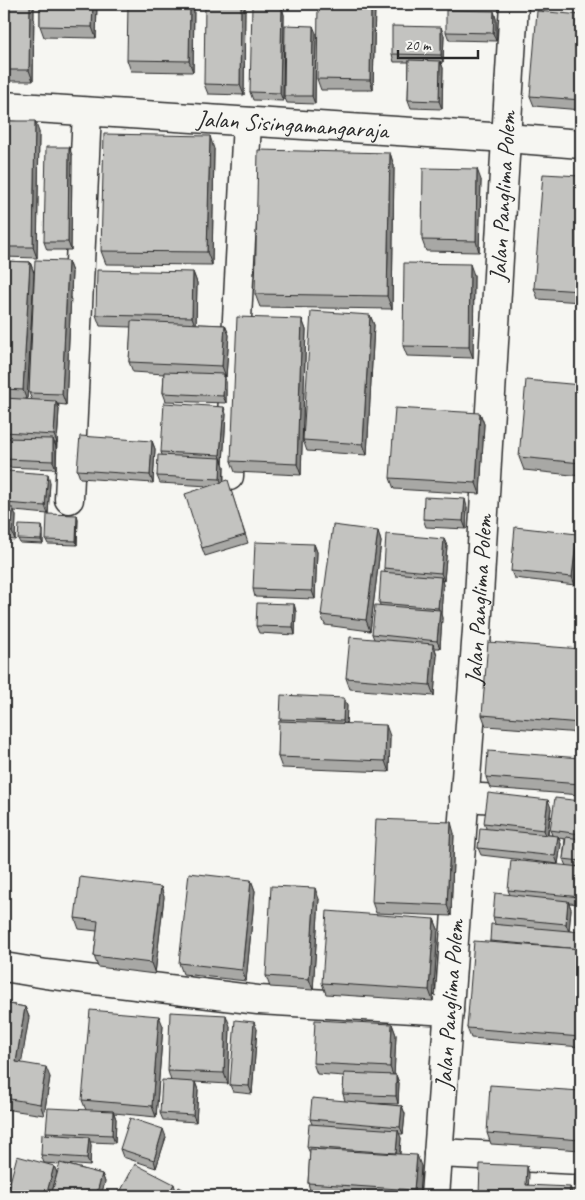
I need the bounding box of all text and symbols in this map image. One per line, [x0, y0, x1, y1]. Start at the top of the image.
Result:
scale bar [398, 28, 478, 60]
text: 20 m [405, 36, 432, 55]
street label: Jalan Sisingamangaraja [195, 103, 391, 146]
street label: Jalan Panglima Polem [483, 109, 523, 283]
street label: Jalan Panglima Polem [458, 512, 499, 687]
street label: Jalan Panglima Polem [428, 917, 471, 1091]

